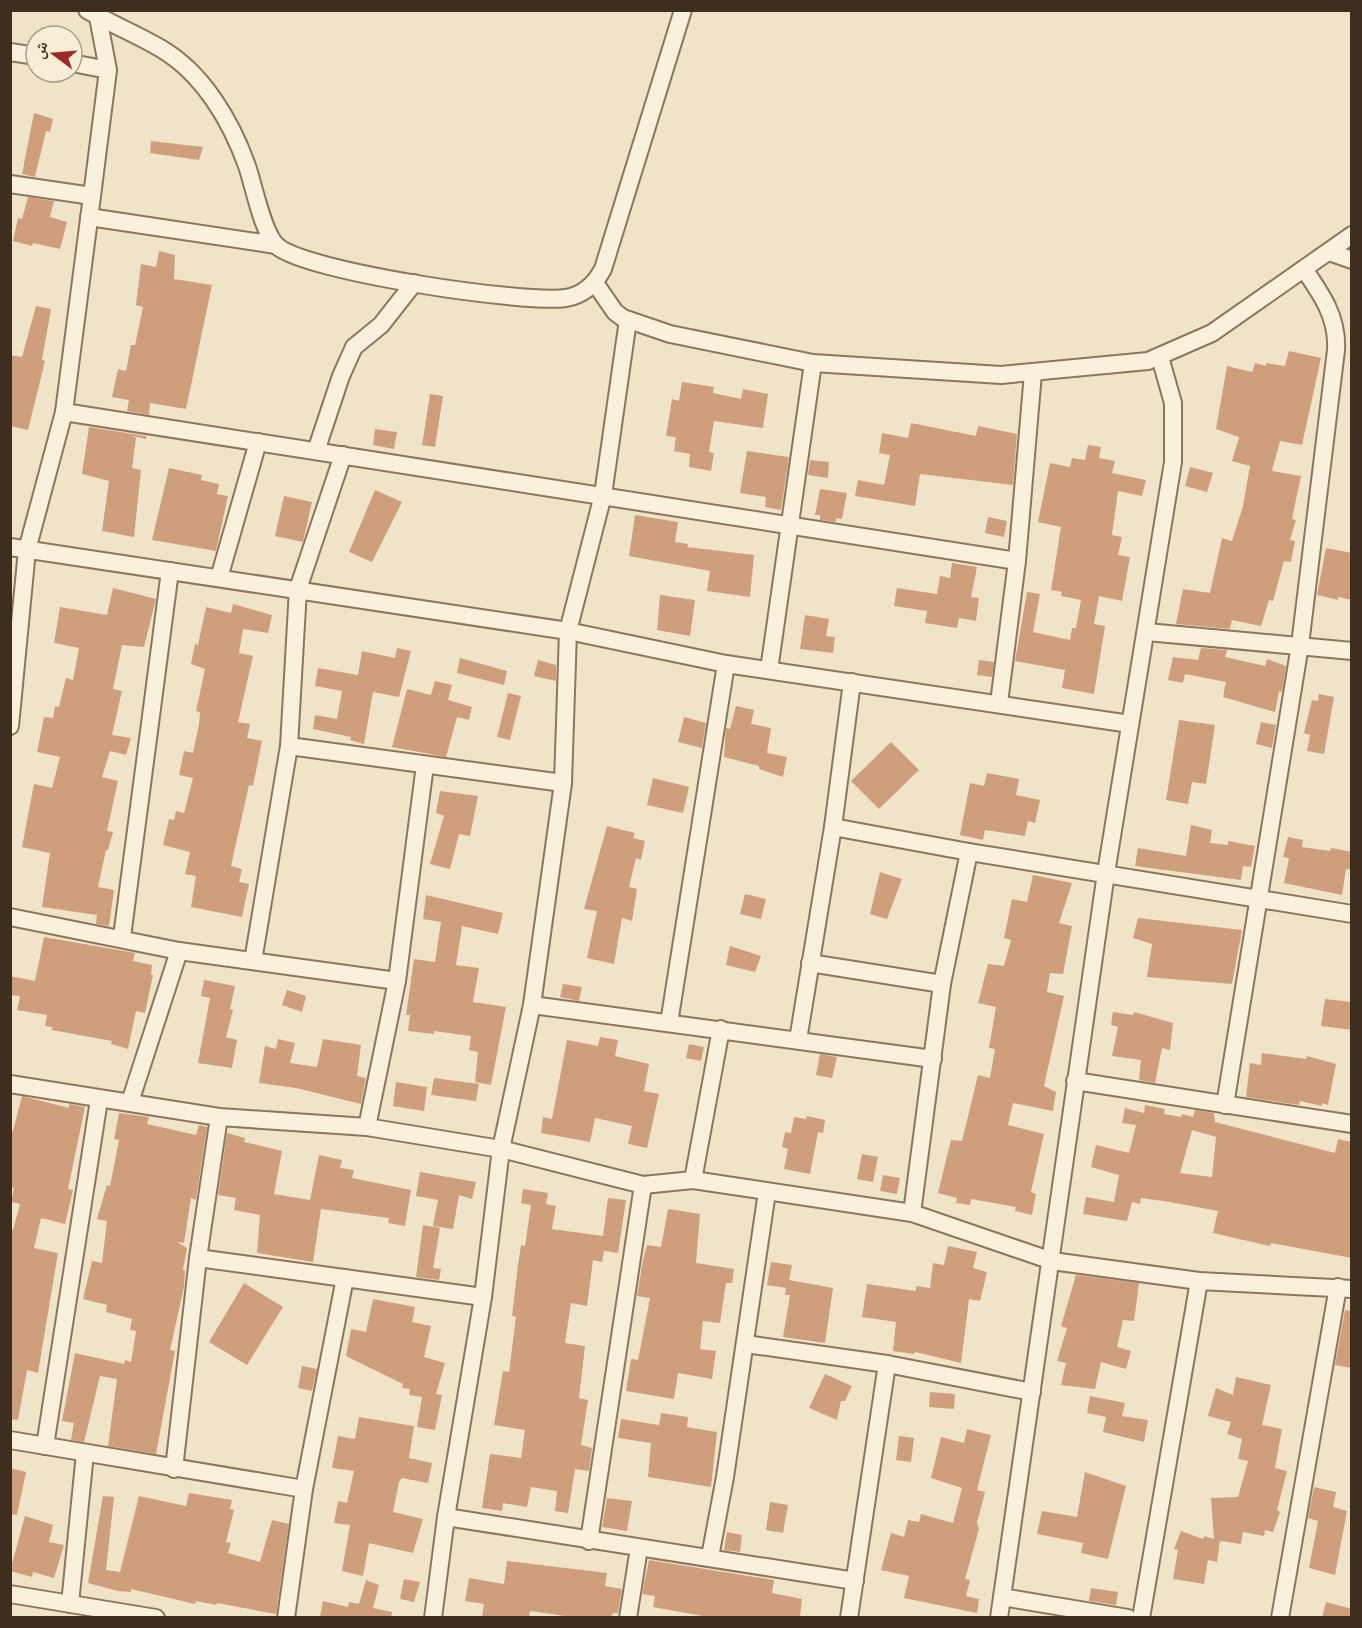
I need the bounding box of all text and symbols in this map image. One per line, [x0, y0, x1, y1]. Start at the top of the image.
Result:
north arrow [24, 24, 84, 84]
text: ش [25, 38, 53, 61]

